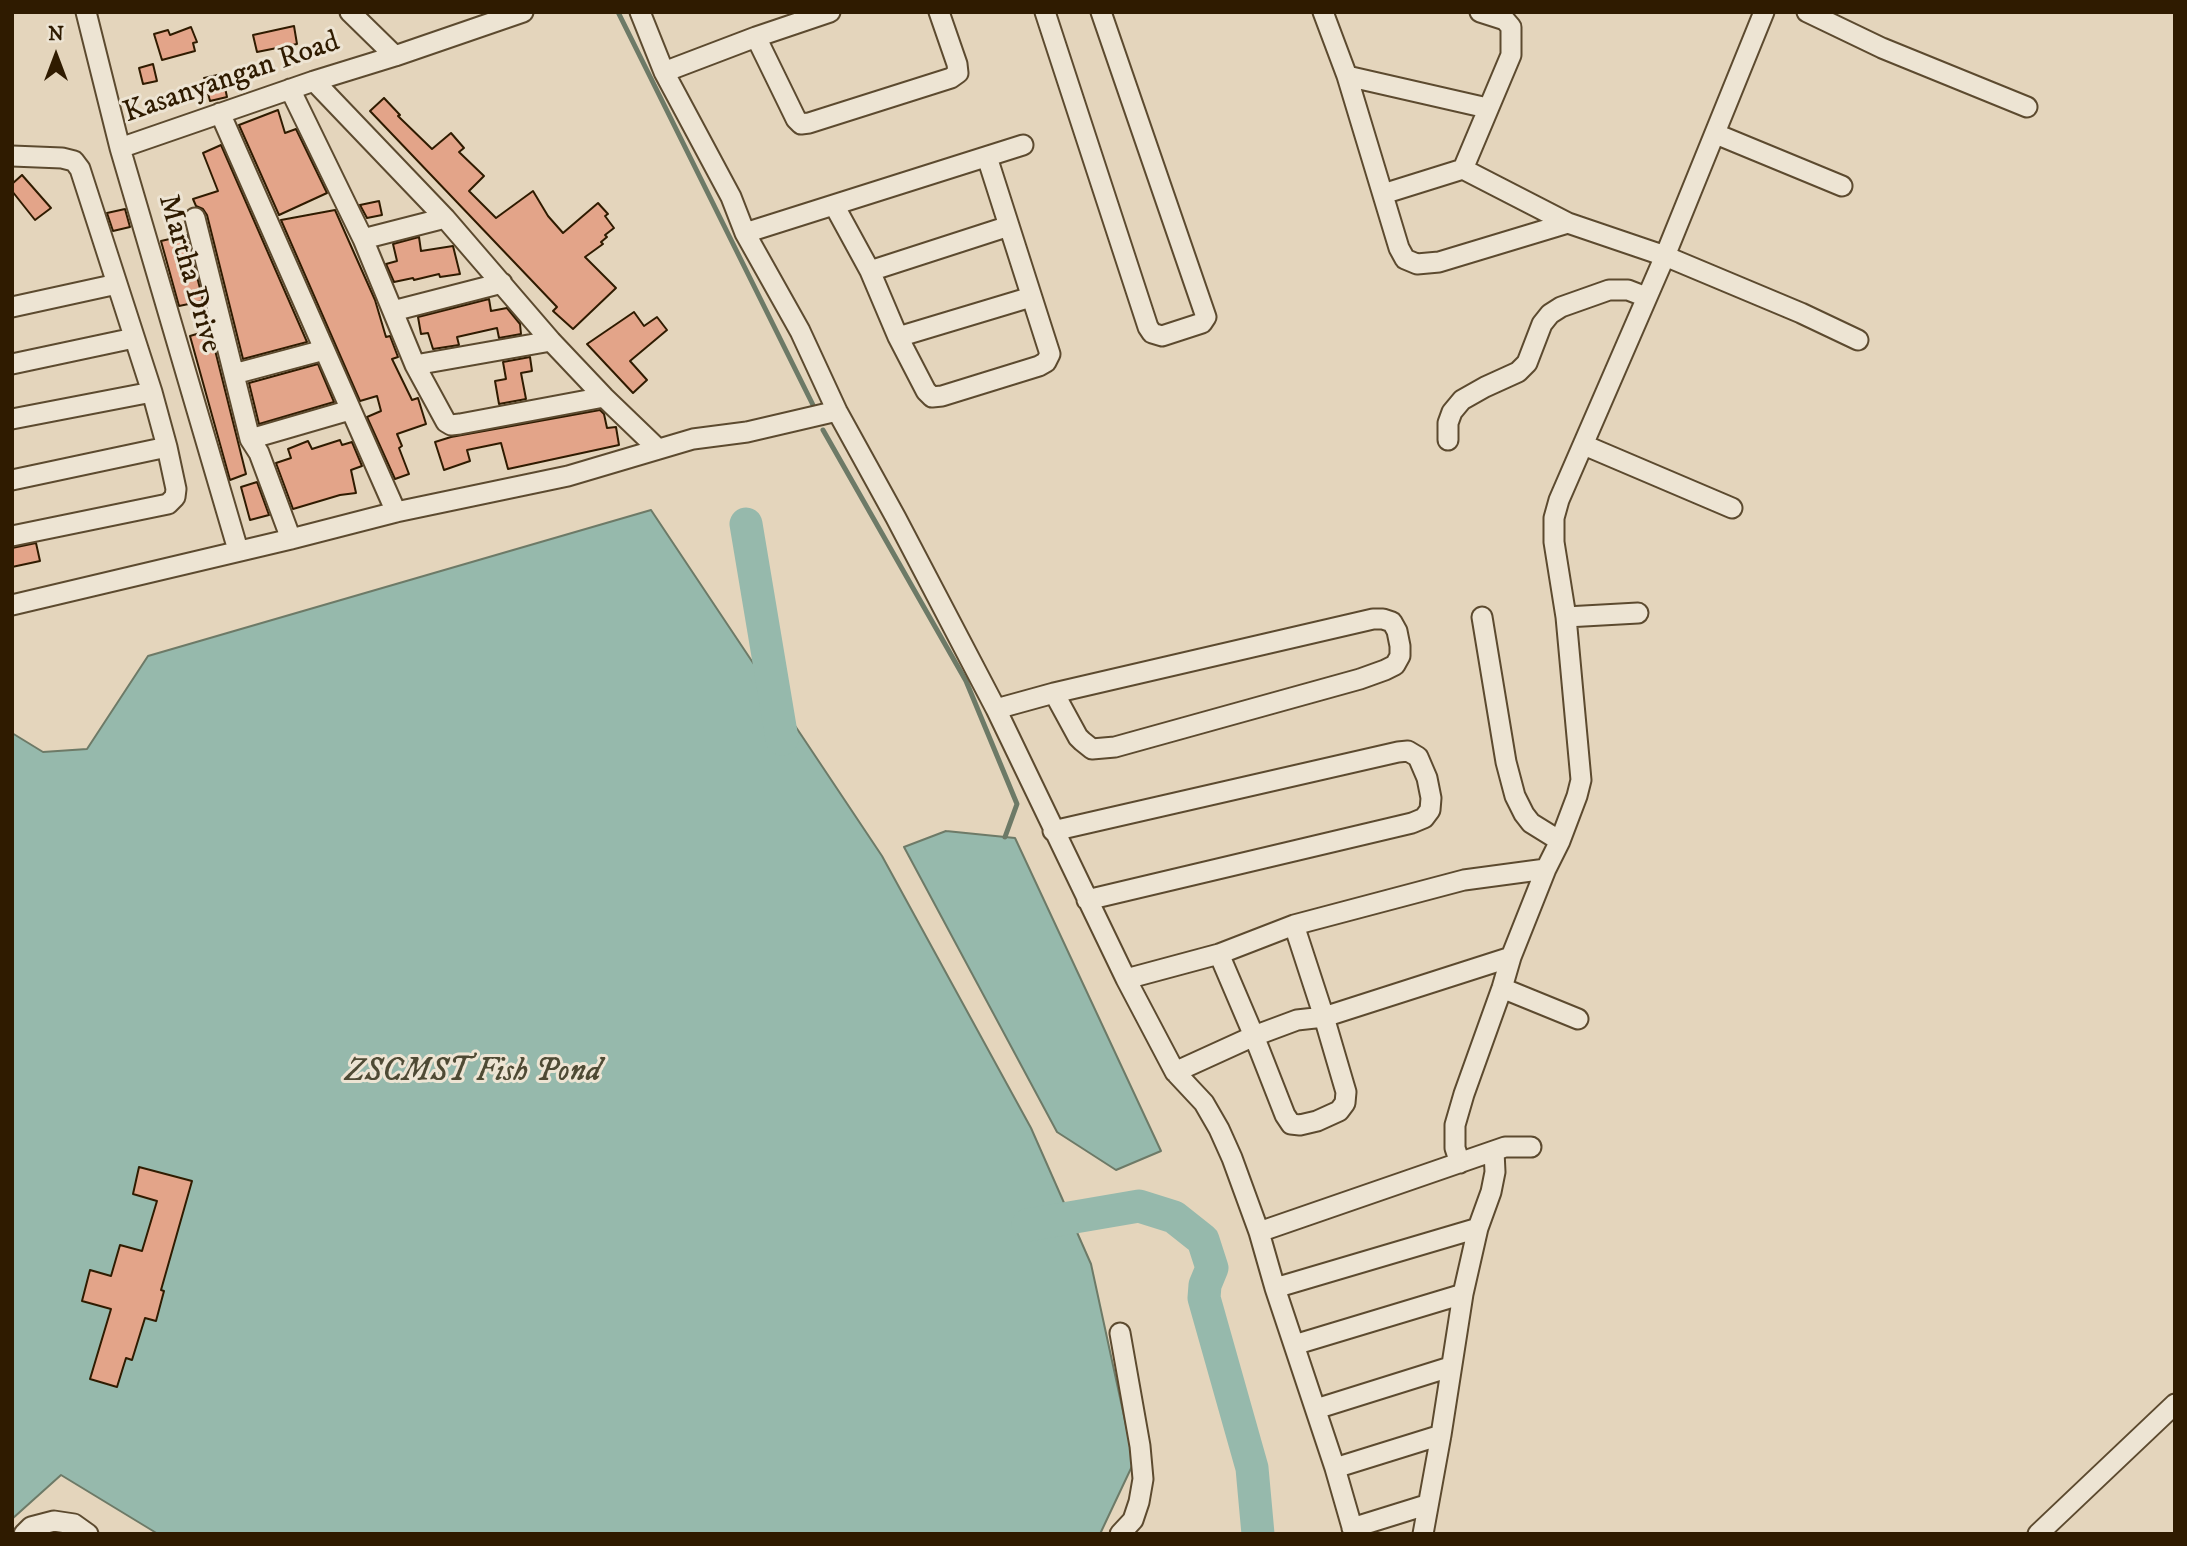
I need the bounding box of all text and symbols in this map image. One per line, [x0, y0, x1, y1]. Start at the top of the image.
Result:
north arrow [21, 21, 91, 91]
text: N [48, 23, 64, 46]
street label: Kasanyangan Road [119, 25, 345, 133]
street label: Martha Drive [148, 191, 228, 357]
water label: ZSCMST Fish Pond [345, 1054, 601, 1092]

